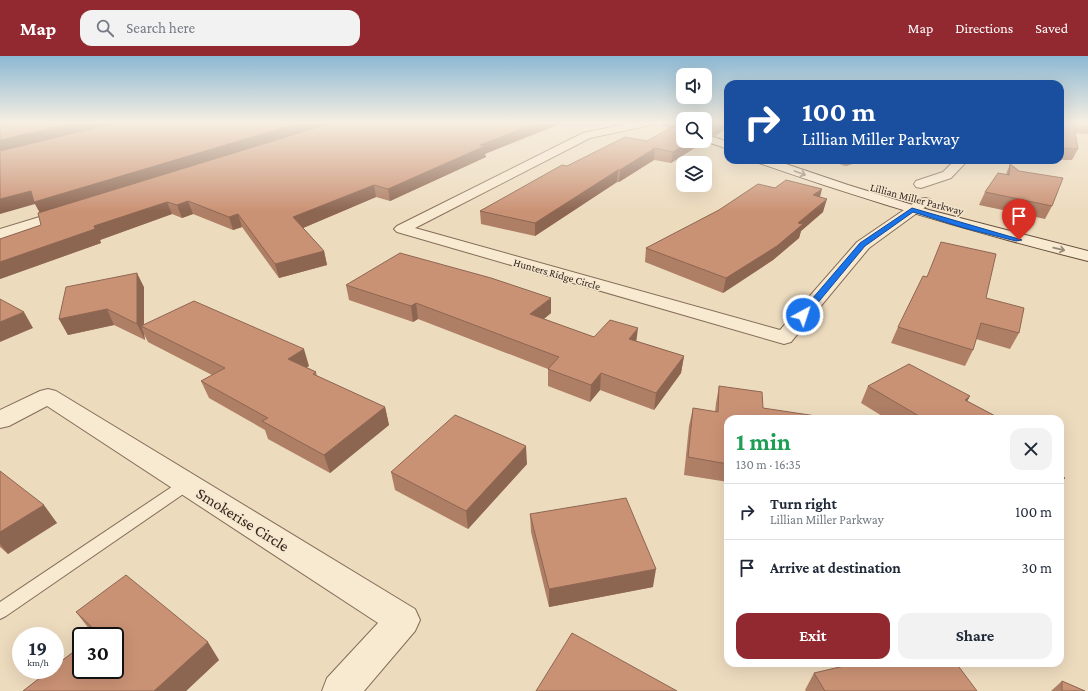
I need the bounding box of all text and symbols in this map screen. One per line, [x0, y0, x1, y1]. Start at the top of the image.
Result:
search box [80, 10, 360, 46]
icon: search [94, 17, 116, 39]
text: Map [20, 18, 56, 39]
text: Search here [126, 20, 195, 36]
text: Map [908, 20, 933, 36]
text: Directions [955, 20, 1013, 36]
text: Saved [1035, 20, 1068, 36]
map controls [676, 68, 712, 192]
button: sound [676, 68, 712, 104]
icon: right [736, 96, 788, 148]
text: 100 m [802, 96, 876, 127]
button: search [676, 112, 712, 148]
text: Lillian Miller Parkway [802, 129, 959, 149]
button: layers [676, 156, 712, 192]
one-way arrow [793, 170, 805, 178]
street label: Lillian Miller Parkway [869, 181, 966, 218]
pin [1002, 199, 1036, 240]
icon: arrive [1008, 205, 1030, 227]
one-way arrow [1052, 246, 1065, 254]
street label: Hunters Ridge Circle [512, 256, 602, 293]
position arrow [782, 294, 824, 336]
text: 1 min [736, 428, 791, 455]
button: close [1010, 428, 1052, 470]
text: 130 m · 16:35 [736, 457, 801, 472]
street label: Smokerise Circle [193, 484, 292, 555]
text: Turn right [770, 496, 837, 512]
icon: right [736, 501, 758, 523]
text: 100 m [1015, 504, 1052, 520]
text: Lillian Miller Parkway [770, 512, 884, 527]
icon: arrive [736, 557, 758, 579]
text: Arrive at destination [770, 560, 901, 576]
text: 30 m [1022, 560, 1052, 576]
button: Exit [736, 613, 890, 659]
button: Share [898, 613, 1052, 659]
speed limit sign: 30 [72, 627, 124, 679]
text: 19 [29, 637, 47, 659]
text: km/h [27, 657, 49, 668]

